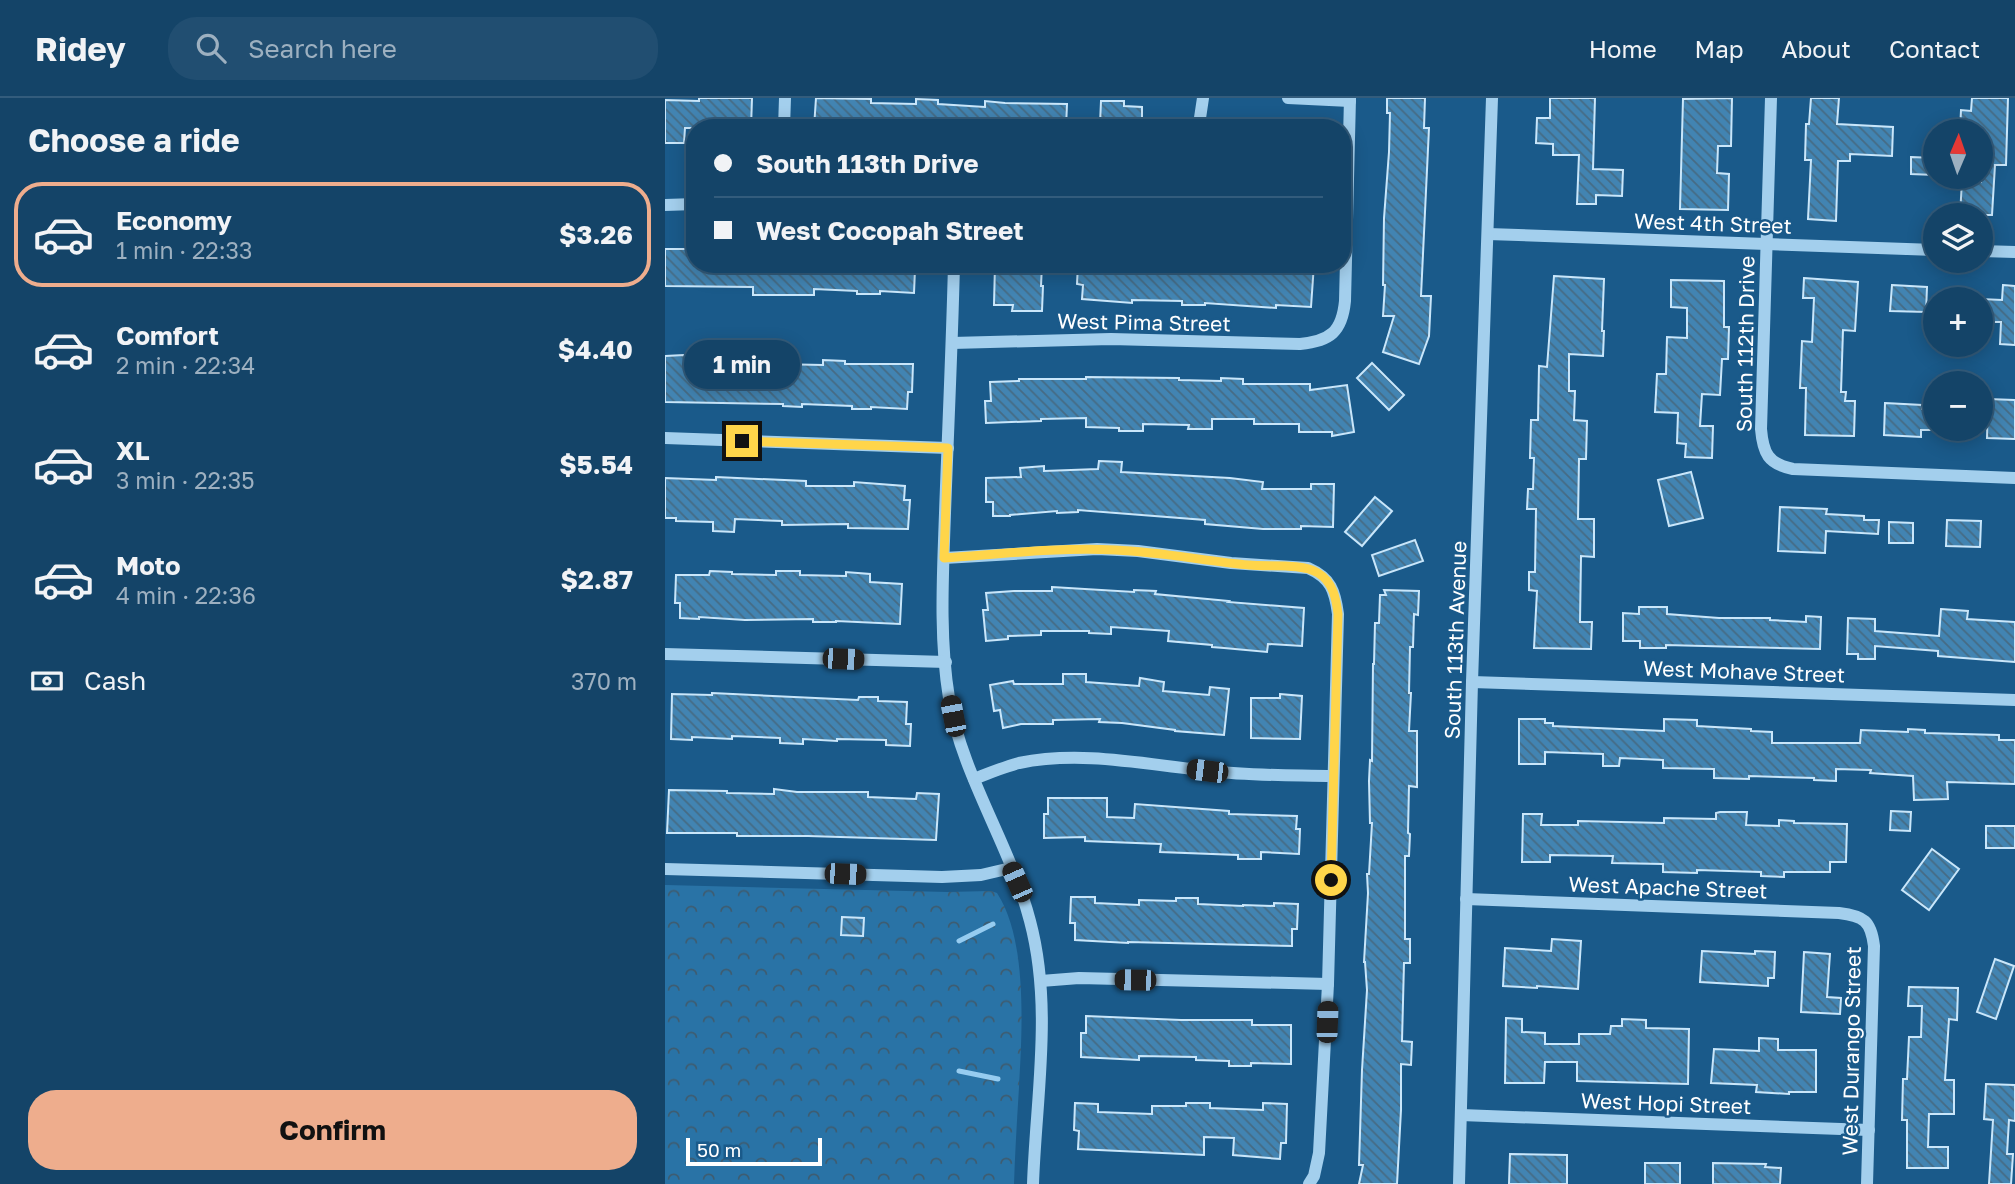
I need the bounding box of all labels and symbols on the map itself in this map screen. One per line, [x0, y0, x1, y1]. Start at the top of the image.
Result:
north arrow [1923, 119, 1993, 189]
street label: West 4th Street [1634, 207, 1792, 239]
street label: South 112th Drive [1730, 256, 1760, 432]
street label: West Pima Street [1057, 307, 1231, 337]
callout: 1 min [684, 340, 800, 388]
route end [726, 425, 758, 457]
street label: South 113th Avenue [1439, 540, 1471, 740]
car [822, 648, 865, 670]
street label: West Mohave Street [1642, 654, 1846, 688]
car [939, 693, 968, 739]
car [1185, 758, 1230, 784]
car [999, 859, 1036, 905]
car [824, 863, 867, 885]
route start [1315, 864, 1347, 896]
street label: West Apache Street [1568, 871, 1768, 903]
street label: West Durango Street [1836, 946, 1866, 1156]
car [1114, 969, 1157, 991]
car [1316, 1001, 1339, 1043]
street label: West Hopi Street [1580, 1087, 1752, 1119]
scale bar [686, 1135, 823, 1167]

